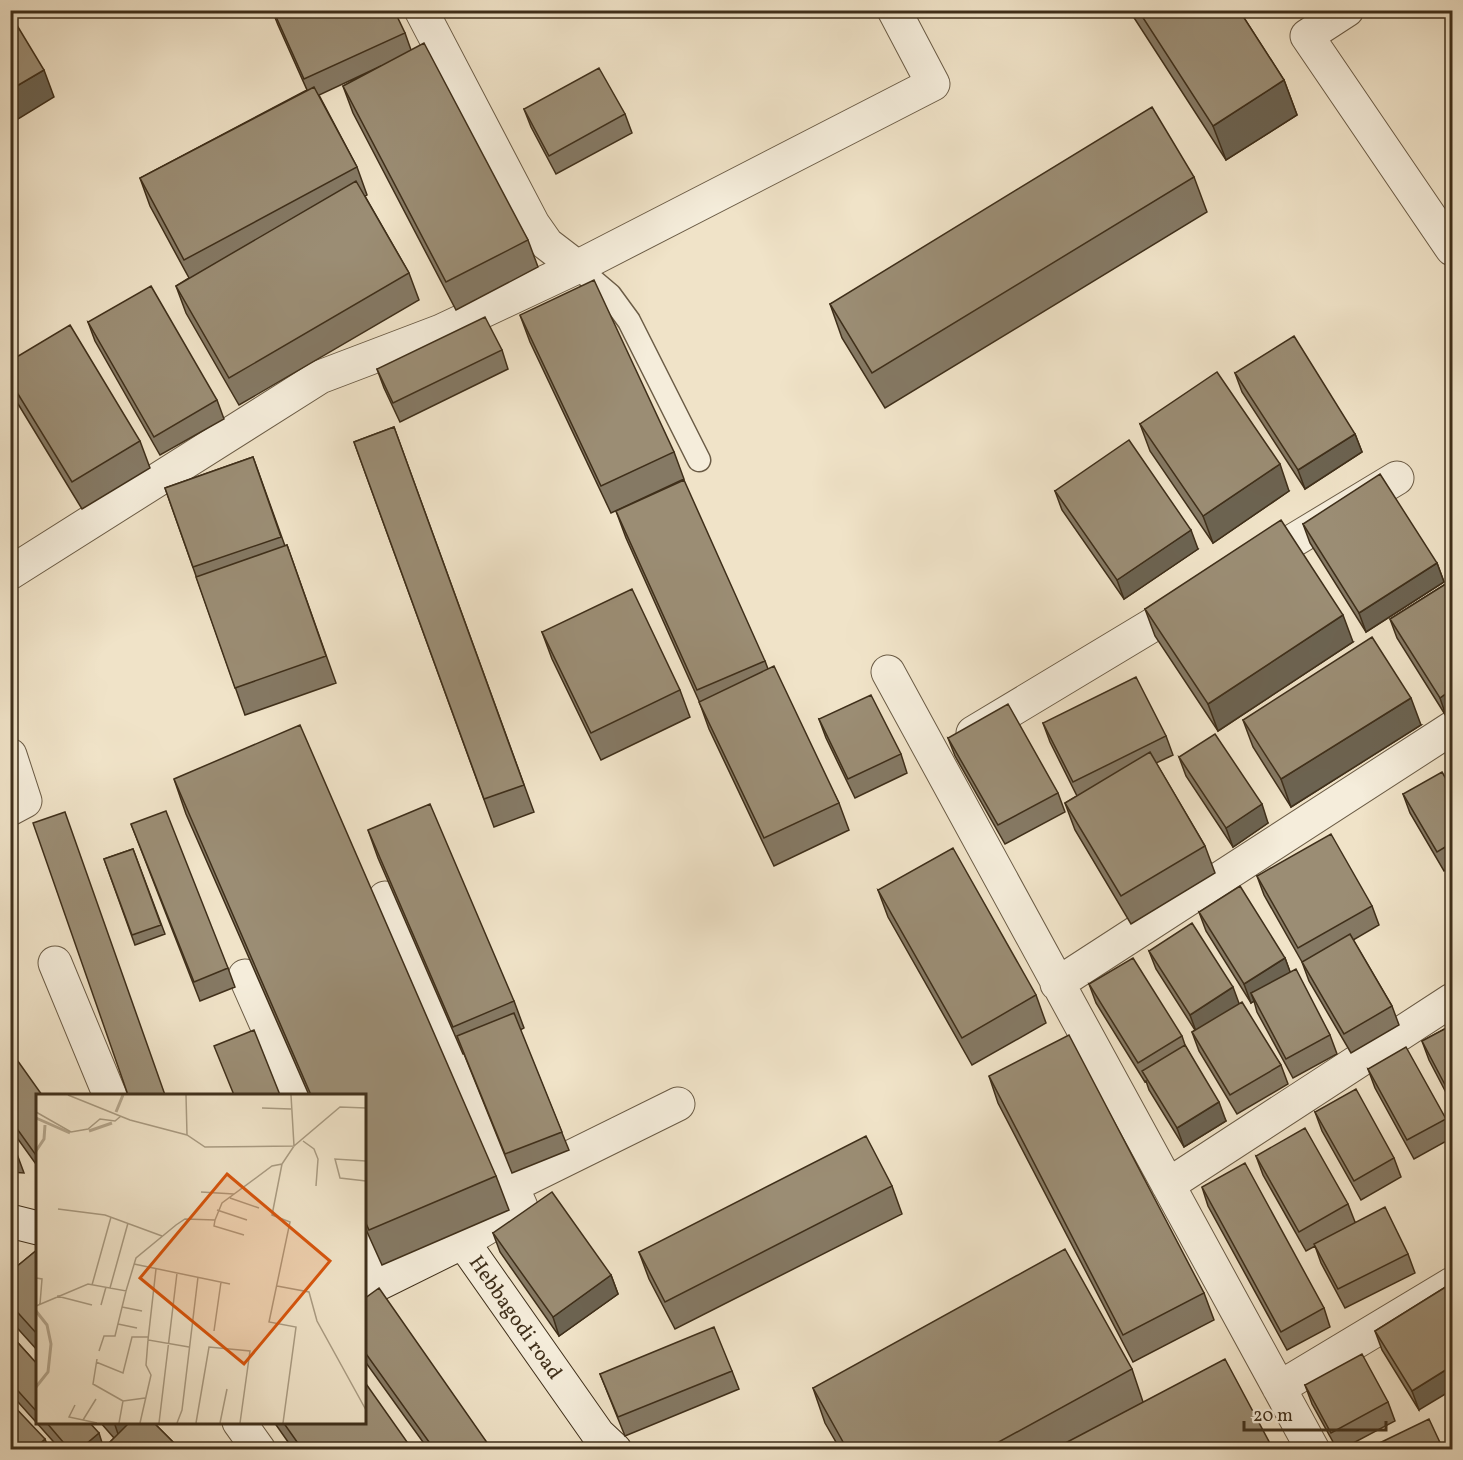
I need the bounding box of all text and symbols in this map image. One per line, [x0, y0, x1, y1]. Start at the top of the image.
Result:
inset map [36, 1094, 366, 1424]
street label: Hebbagodi road [461, 1250, 568, 1386]
scale bar [1244, 1394, 1386, 1432]
text: 20 m [1253, 1404, 1293, 1429]

